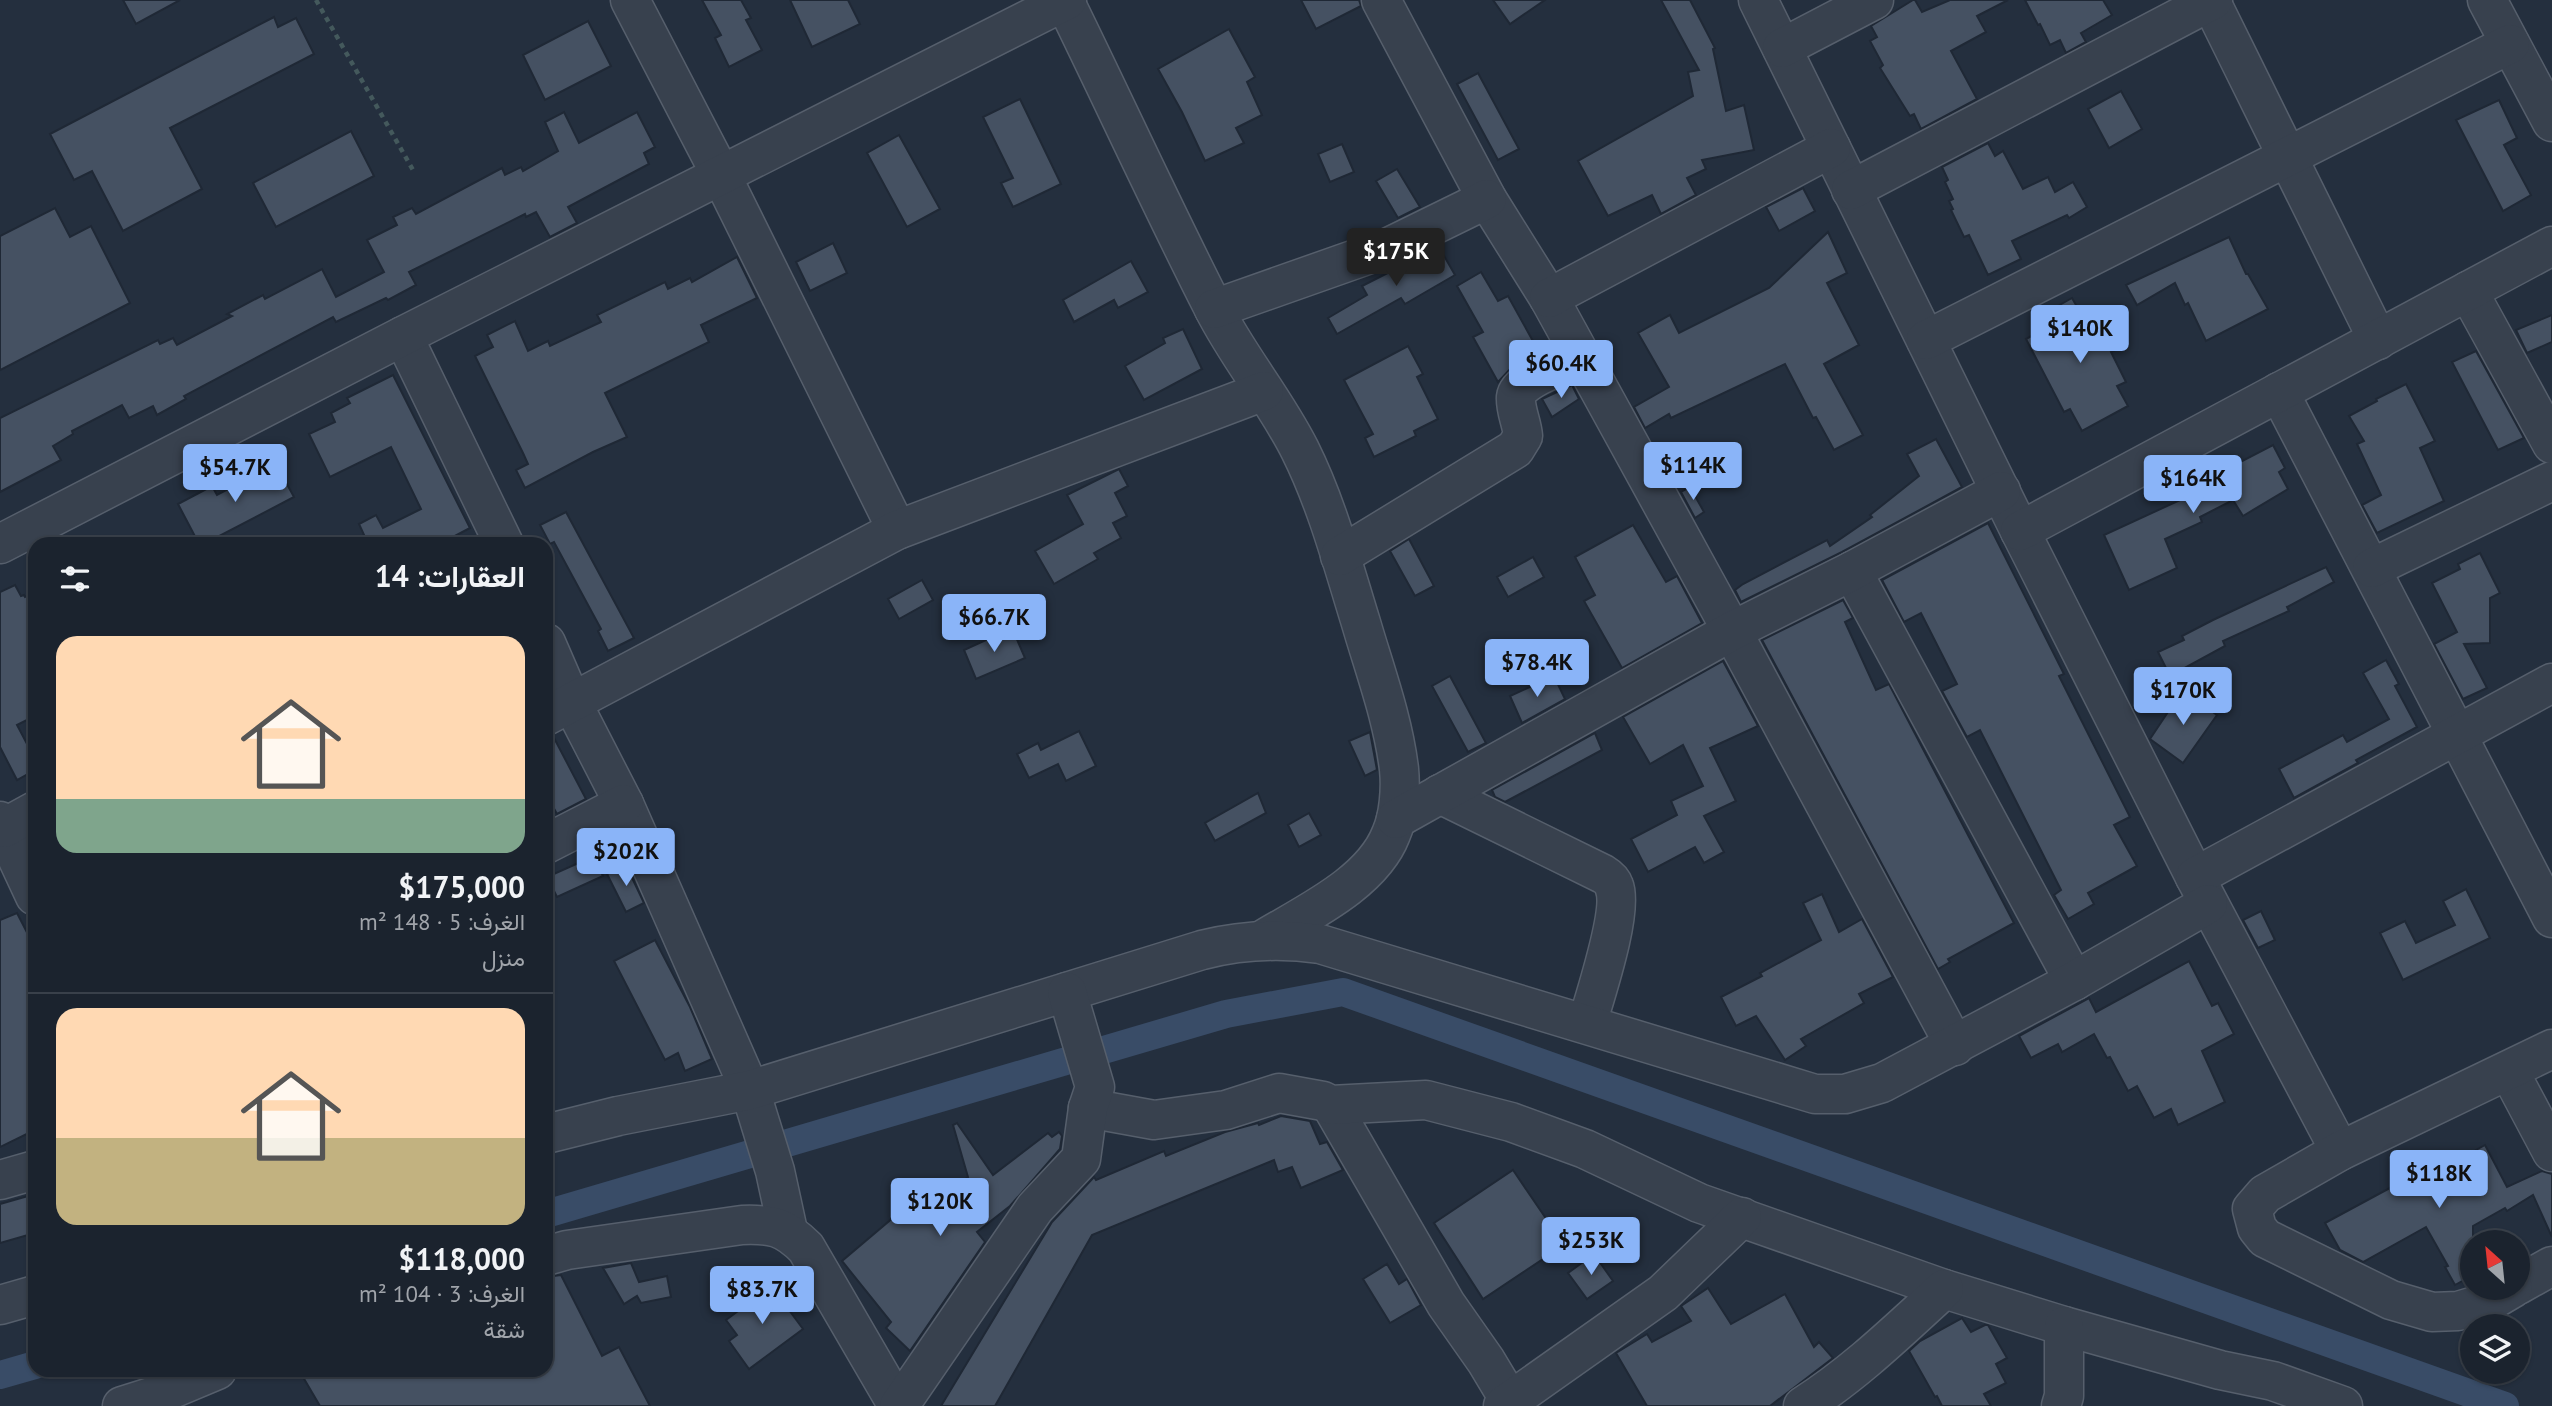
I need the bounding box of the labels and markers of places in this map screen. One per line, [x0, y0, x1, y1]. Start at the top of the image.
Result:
pin: $175K [1347, 229, 1445, 288]
pin: $140K [2031, 306, 2129, 365]
pin: $60.4K [1504, 340, 1618, 400]
pin: $114K [1644, 442, 1742, 502]
pin: $54.7K [178, 444, 292, 504]
pin: $164K [2144, 456, 2242, 515]
pin: $66.7K [937, 594, 1051, 654]
pin: $78.4K [1480, 640, 1594, 699]
pin: $170K [2134, 668, 2232, 727]
pin: $202K [577, 828, 675, 888]
pin: $118K [2390, 1150, 2488, 1210]
pin: $120K [891, 1178, 989, 1238]
pin: $253K [1542, 1218, 1640, 1277]
pin: $83.7K [705, 1266, 819, 1326]

